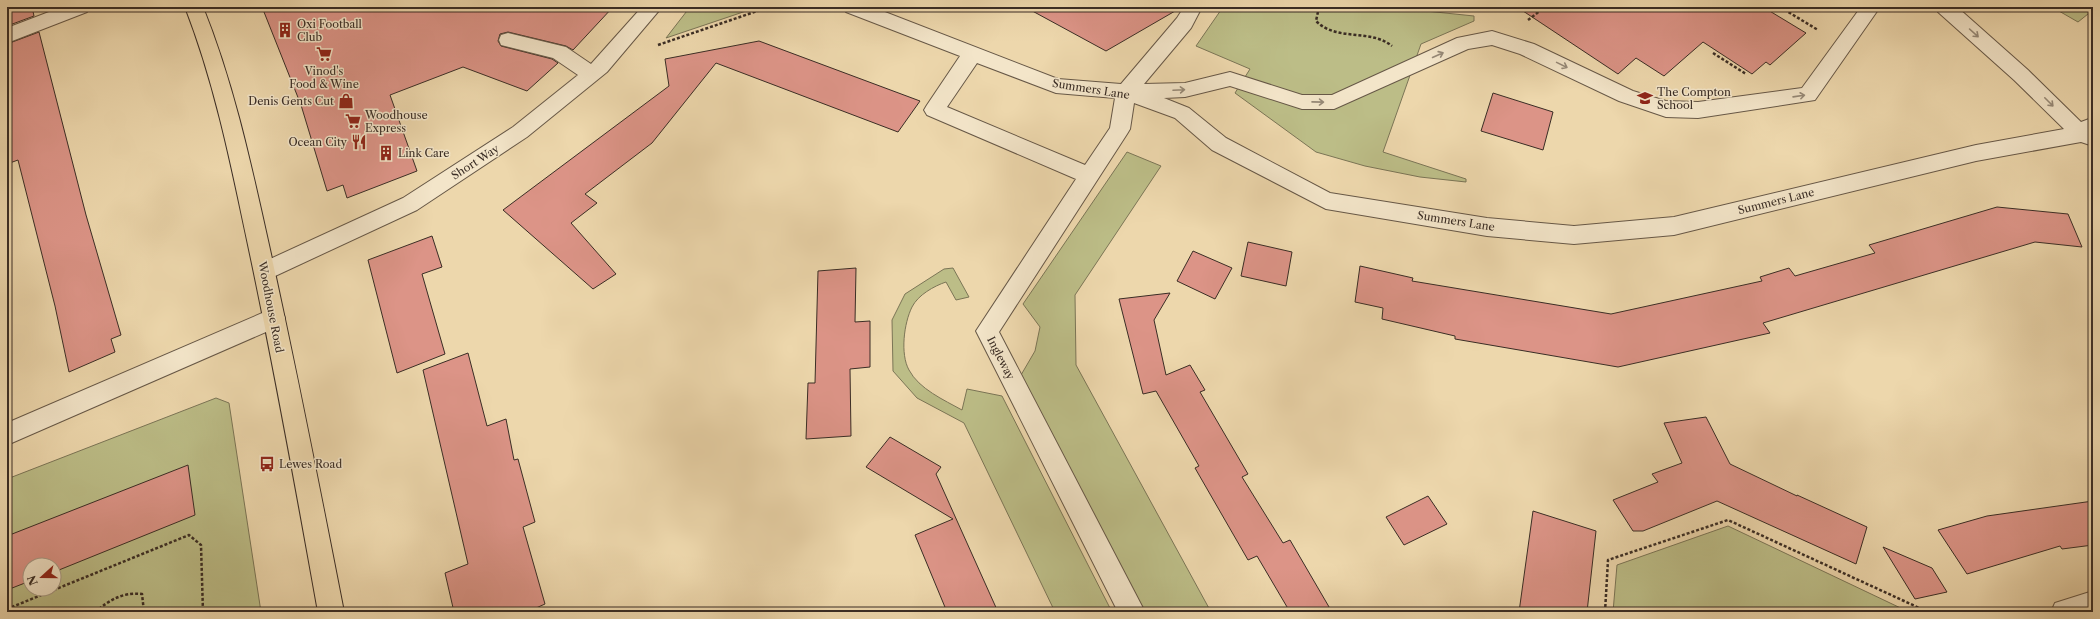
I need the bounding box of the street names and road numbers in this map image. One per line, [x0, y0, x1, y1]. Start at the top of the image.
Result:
street label: Summers Lane [1051, 76, 1131, 102]
street label: Short Way [449, 141, 502, 183]
street label: Summers Lane [1736, 185, 1816, 217]
street label: Summers Lane [1416, 208, 1496, 234]
street label: Woodhouse Road [255, 259, 287, 354]
street label: Ingleway [984, 334, 1018, 383]

